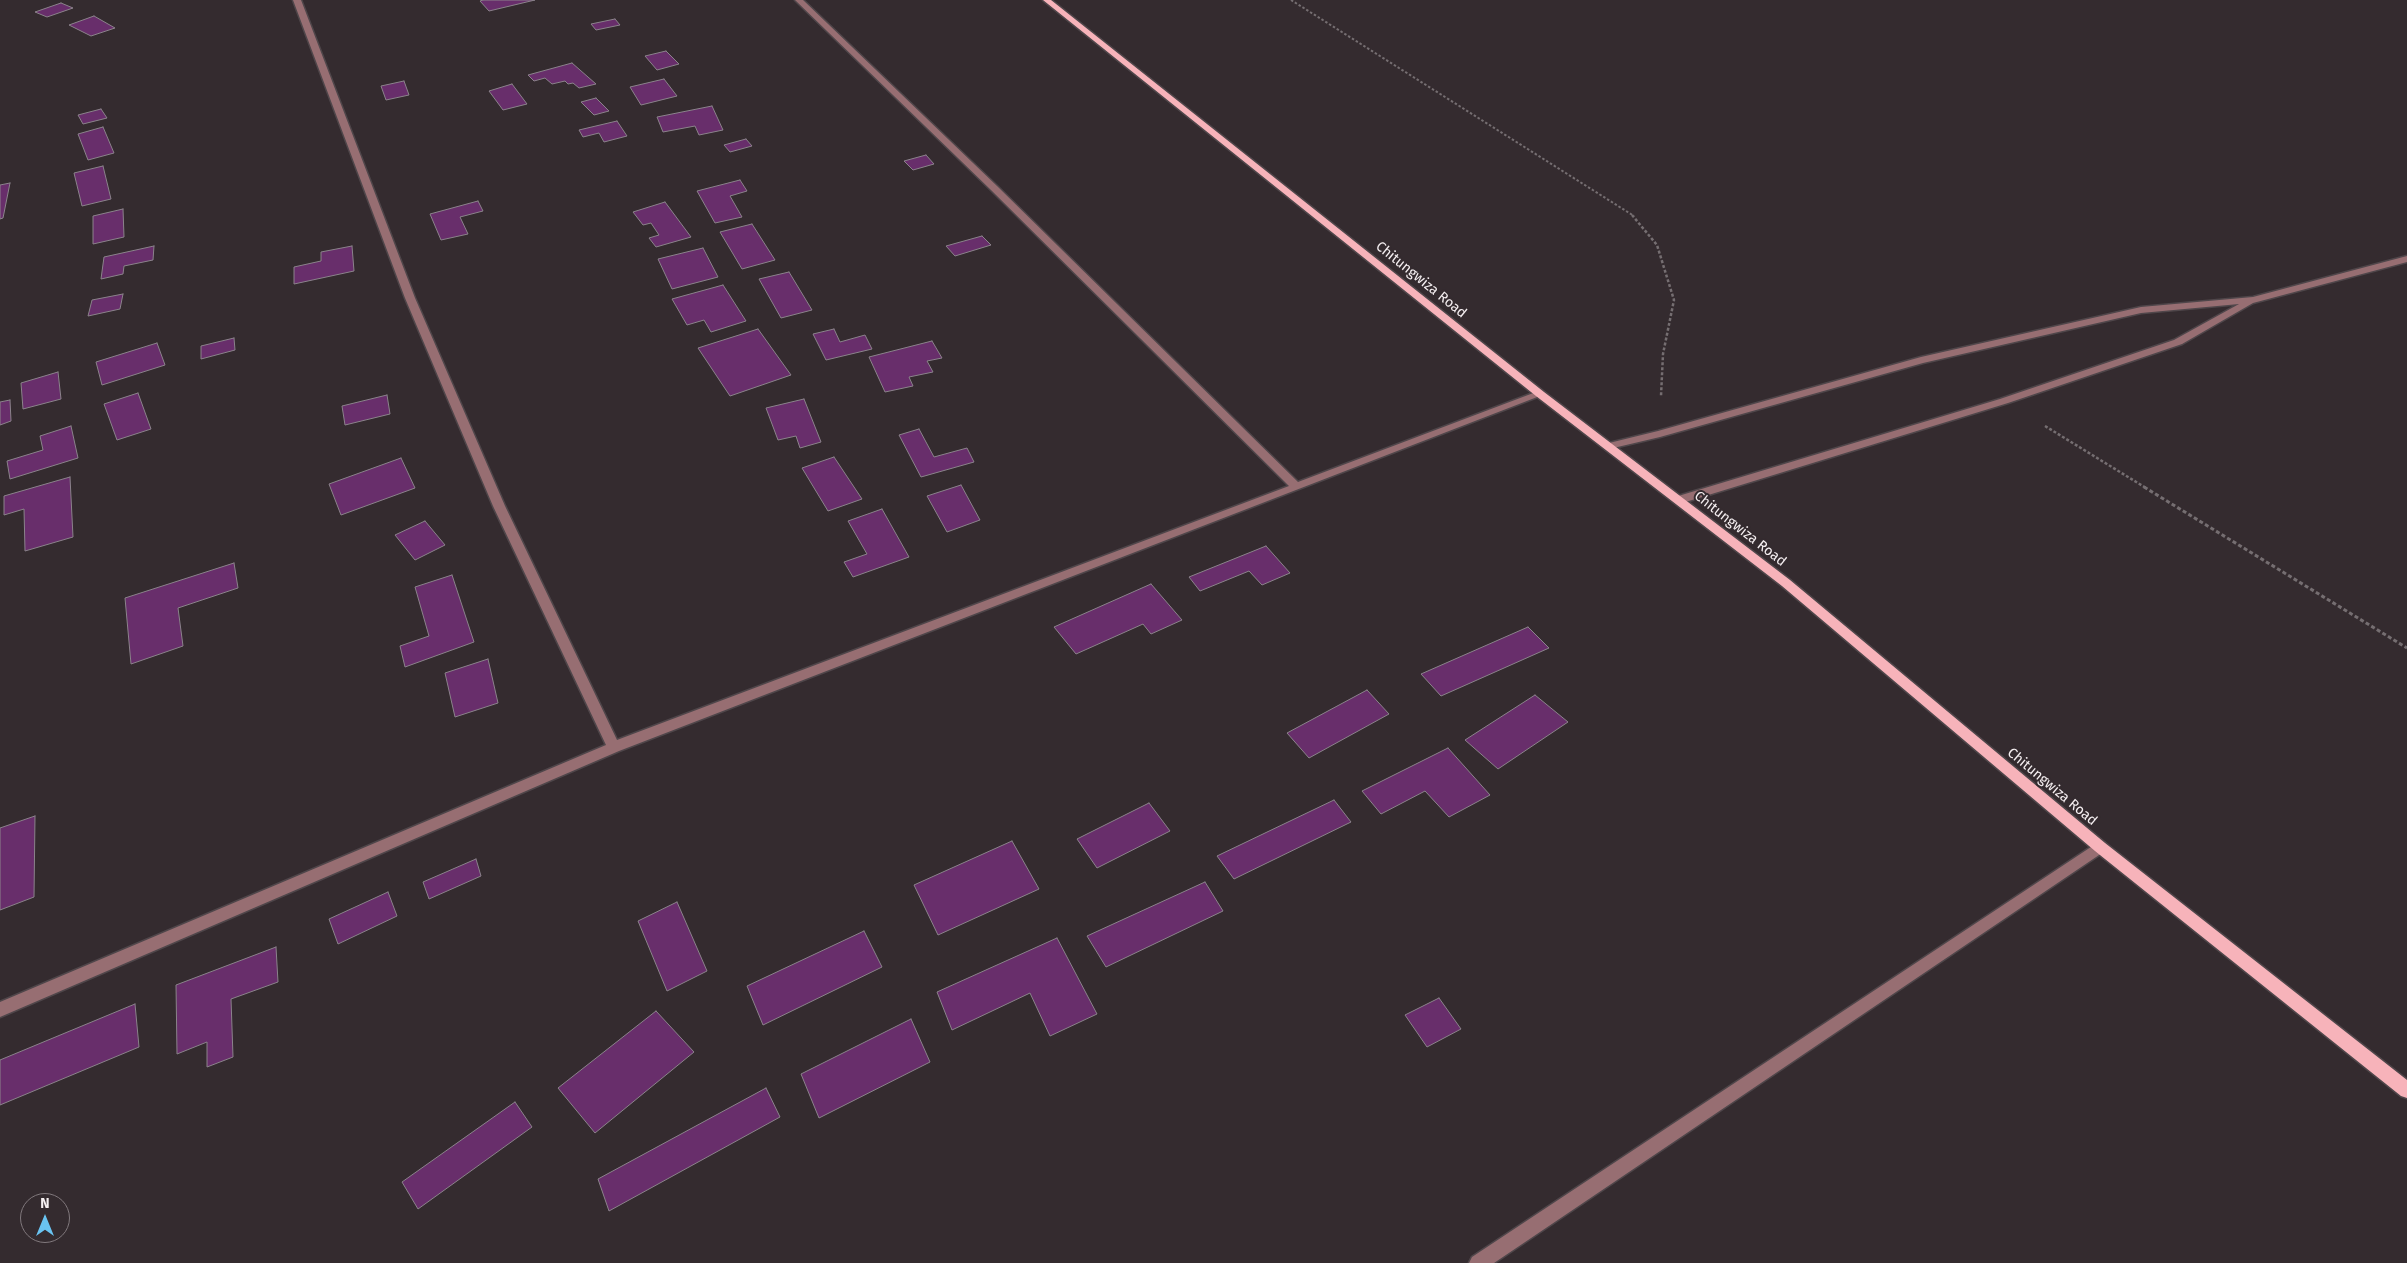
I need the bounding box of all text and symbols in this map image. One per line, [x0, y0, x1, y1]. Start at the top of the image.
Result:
street label: Chitungwiza Road [1372, 238, 1470, 322]
street label: Chitungwiza Road [1691, 488, 1789, 570]
street label: Chitungwiza Road [2004, 745, 2100, 829]
north arrow [20, 1193, 70, 1243]
text: N [40, 1195, 50, 1212]

